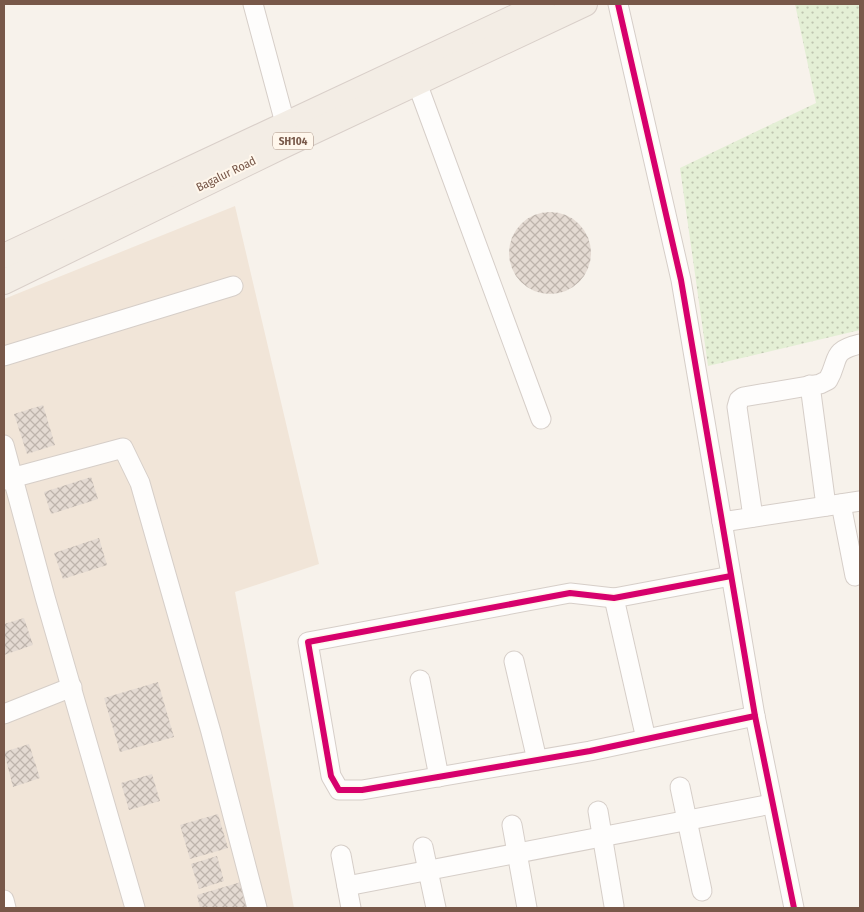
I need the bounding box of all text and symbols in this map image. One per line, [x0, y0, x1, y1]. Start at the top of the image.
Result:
road number: SH104 [273, 132, 313, 150]
street label: Bagalur Road [194, 153, 258, 195]

